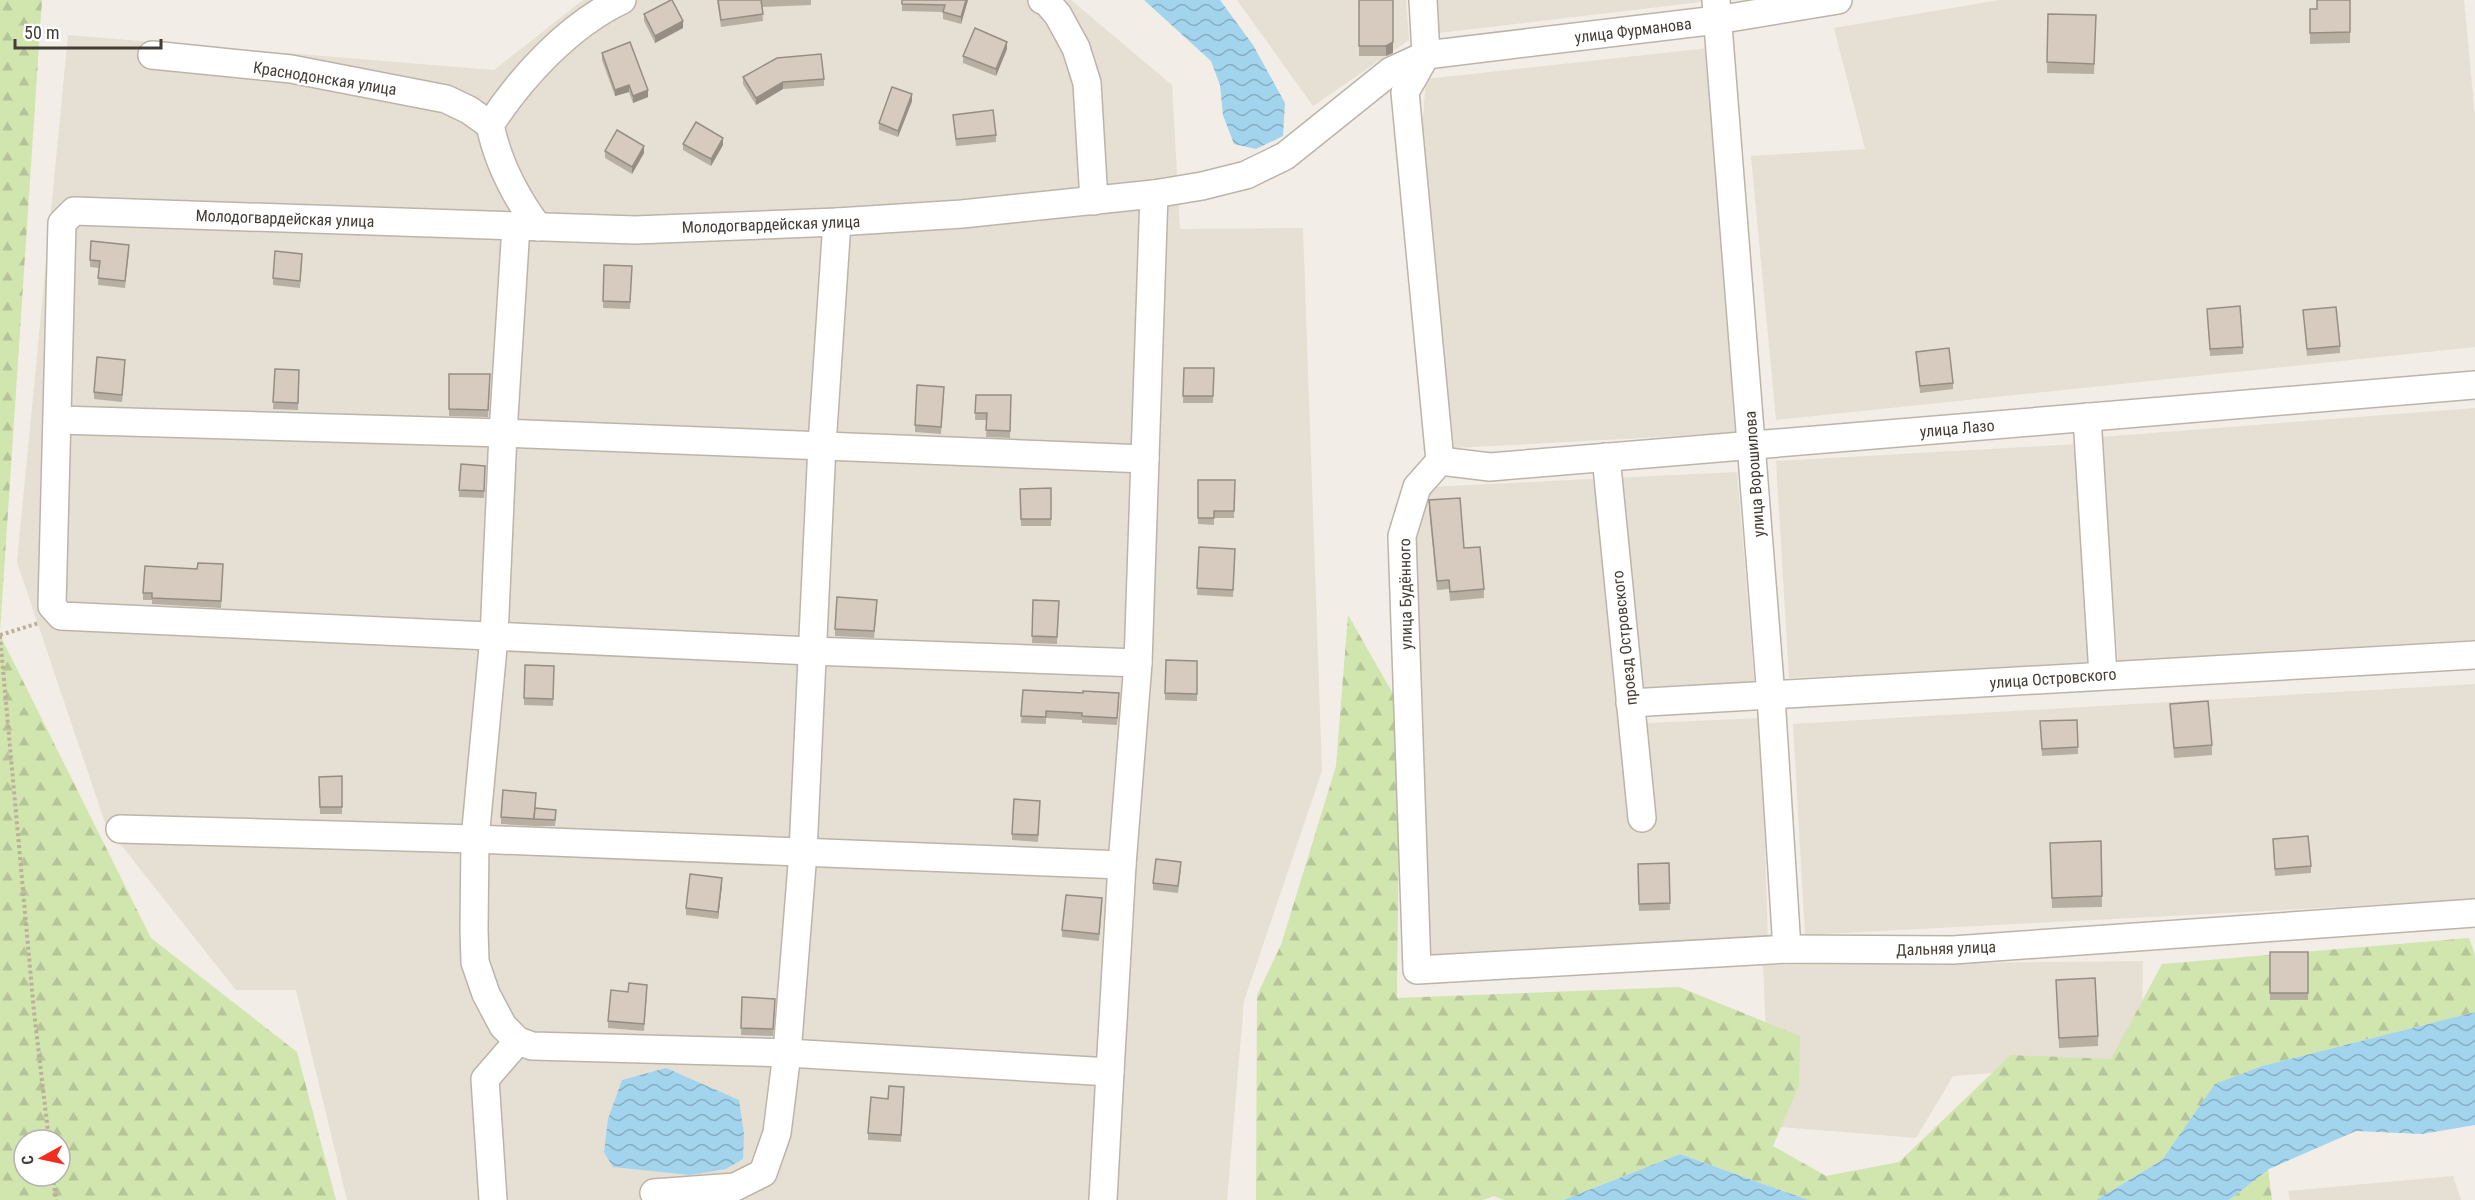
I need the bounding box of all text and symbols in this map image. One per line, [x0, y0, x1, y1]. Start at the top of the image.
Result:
scale bar [15, 12, 160, 50]
street label: улица Фурманова [1574, 14, 1693, 47]
text: 50 m [24, 22, 59, 43]
street label: Краснодонская улица [252, 58, 398, 99]
street label: Молодогвардейская улица [195, 206, 375, 231]
street label: Молодогвардейская улица [681, 212, 861, 237]
street label: улица Ворошилова [1741, 410, 1768, 538]
street label: улица Лазо [1919, 416, 1995, 441]
street label: улица Будённого [1395, 538, 1416, 650]
street label: проезд Островского [1608, 570, 1641, 706]
street label: улица Островского [1989, 665, 2117, 692]
street label: Дальняя улица [1896, 937, 1996, 960]
north arrow [12, 1128, 72, 1188]
text: С [18, 1154, 38, 1166]

